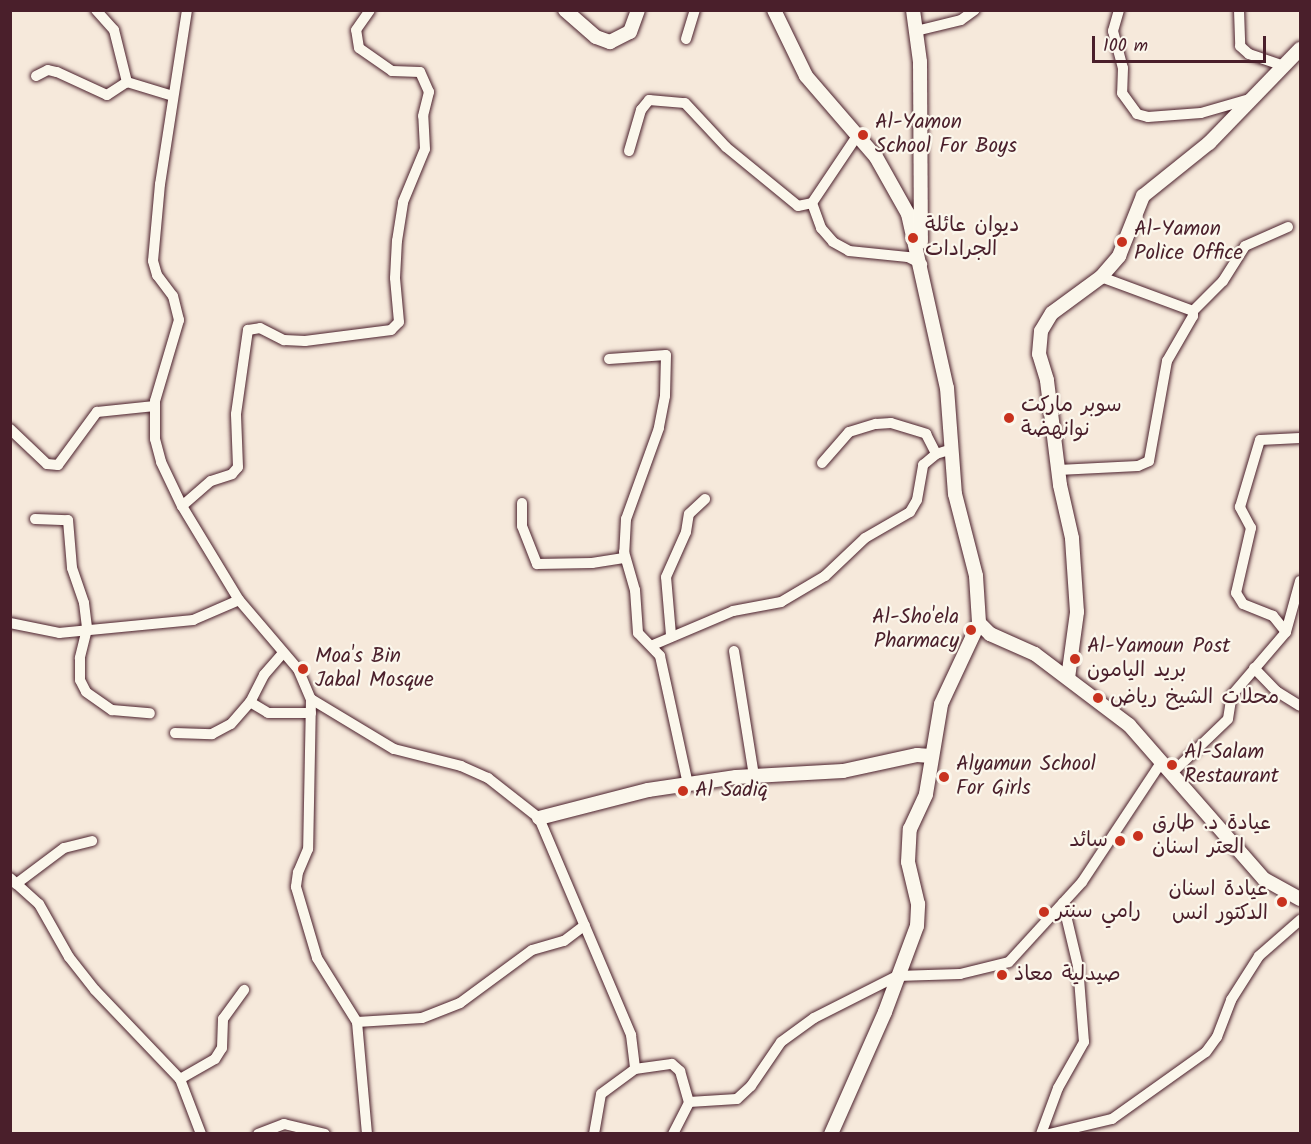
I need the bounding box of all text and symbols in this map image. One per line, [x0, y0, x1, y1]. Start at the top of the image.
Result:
scale bar [1095, 24, 1269, 62]
text: 100 m [1103, 32, 1148, 61]
place label: Al-Yamon School For Boys [875, 110, 1017, 160]
marker: Al-Yamon School For Boys [856, 128, 870, 142]
place label: ديوان عائلة الجرادات [925, 213, 1019, 263]
place label: Al-Yamon Police Office [1134, 217, 1243, 267]
marker: ديوان عائلة الجرادات [906, 231, 920, 245]
marker: Al-Yamon Police Office [1115, 235, 1129, 249]
place label: سوبر ماركت نوانهضة [1021, 393, 1122, 443]
marker: سوبر ماركت نوانهضة [1002, 411, 1016, 425]
place label: Al-Sho'ela Pharmacy [872, 605, 959, 655]
marker: Al-Sho'ela Pharmacy [964, 623, 978, 637]
place label: Al-Yamoun Post بريد اليامون [1087, 634, 1230, 684]
place label: Moa's Bin Jabal Mosque [315, 644, 434, 694]
marker: Al-Yamoun Post بريد اليامون [1068, 652, 1082, 666]
marker: Moa's Bin Jabal Mosque [296, 662, 310, 676]
place label: محلات الشيخ رياض [1110, 685, 1279, 711]
marker: محلات الشيخ رياض [1091, 691, 1105, 705]
place label: Al-Salam Restaurant [1184, 740, 1279, 790]
place label: Alyamun School For Girls [956, 752, 1096, 802]
marker: Al-Salam Restaurant [1165, 758, 1179, 772]
marker: Alyamun School For Girls [937, 770, 951, 784]
place label: Al Sadiq [695, 778, 768, 804]
marker: Al Sadiq [676, 784, 690, 798]
place label: عيادة د. طارق العتر اسنان [1152, 811, 1271, 861]
marker: عيادة د. طارق العتر اسنان [1129, 827, 1147, 845]
place label: سائد [1069, 828, 1108, 854]
marker: سائد [1113, 834, 1127, 848]
place label: عيادة اسنان الدكتور انس [1168, 877, 1268, 927]
marker: عيادة اسنان الدكتور انس [1273, 893, 1291, 911]
place label: رامي سنتر [1056, 899, 1141, 925]
marker: رامي سنتر [1037, 905, 1051, 919]
place label: صيدلية معاذ [1014, 962, 1121, 988]
marker: صيدلية معاذ [995, 968, 1009, 982]

